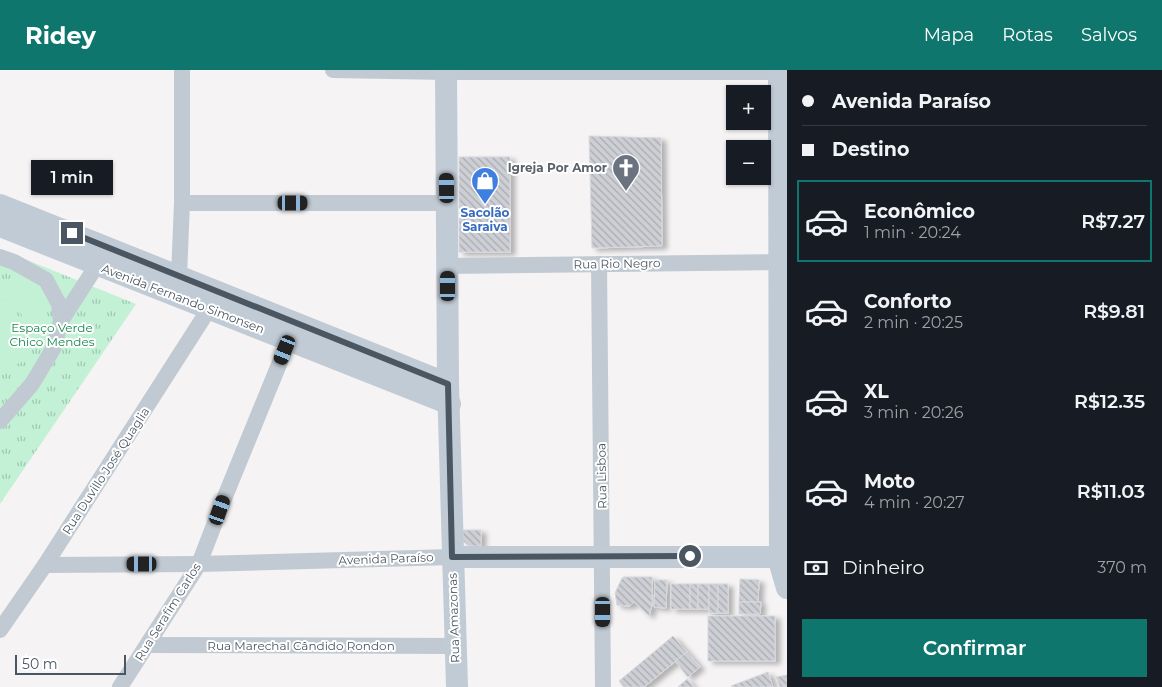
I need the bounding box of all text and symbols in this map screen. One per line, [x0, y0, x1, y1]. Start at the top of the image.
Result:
text: Ridey [25, 21, 96, 50]
text: Mapa [924, 24, 974, 46]
text: Rotas [1002, 24, 1053, 46]
text: Salvos [1081, 24, 1137, 46]
map controls [726, 85, 771, 185]
button: + [726, 85, 771, 130]
text: Avenida Paraíso [832, 90, 991, 113]
text: Destino [832, 138, 909, 161]
button: − [726, 140, 771, 185]
church icon: Igreja Por Amor [611, 153, 641, 192]
callout: 1 min [31, 160, 113, 196]
place label: Igreja Por Amor [508, 160, 607, 175]
shop icon: Sacolão Saraiva [470, 166, 500, 205]
text: 1 min [51, 168, 93, 187]
car [439, 173, 454, 203]
car [278, 196, 308, 211]
icon: car [804, 199, 849, 244]
text: Econômico [864, 200, 975, 223]
place label: Sacolão Saraiva [461, 205, 510, 234]
text: R$7.27 [1081, 210, 1145, 233]
route end [61, 222, 83, 244]
text: 1 min · 20:24 [864, 223, 961, 242]
street label: Rua Rio Negro [573, 255, 661, 272]
street label: Avenida Fernando Simonsen [100, 260, 267, 337]
car [440, 271, 455, 301]
icon: car [804, 289, 849, 334]
text: Conforto [864, 290, 952, 313]
text: R$9.81 [1083, 300, 1145, 323]
text: 2 min · 20:25 [864, 313, 963, 332]
park label: Espaço Verde Chico Mendes [9, 320, 95, 349]
car [272, 333, 297, 367]
icon: car [804, 379, 849, 424]
text: XL [864, 380, 889, 403]
text: R$12.35 [1074, 390, 1145, 413]
text: 3 min · 20:26 [864, 403, 964, 422]
street label: Rua Duvillo José Quaglia [59, 404, 152, 537]
street label: Rua Lisboa [593, 443, 610, 509]
icon: car [804, 469, 849, 514]
text: Moto [864, 470, 915, 493]
text: R$11.03 [1077, 480, 1145, 503]
car [208, 493, 231, 527]
text: 4 min · 20:27 [864, 493, 965, 512]
route start [679, 545, 701, 567]
street label: Avenida Paraíso [338, 549, 434, 568]
icon: cash [802, 554, 830, 582]
text: Dinheiro [842, 556, 924, 579]
car [127, 557, 157, 572]
text: 370 m [1097, 558, 1147, 577]
street label: Rua Serafim Carlos [131, 560, 204, 664]
street label: Rua Amazonas [444, 573, 463, 663]
car [595, 597, 610, 627]
button: Confirmar [802, 619, 1147, 677]
street label: Rua Marechal Cândido Rondon [207, 638, 395, 653]
scale bar [15, 652, 126, 675]
text: 50 m [22, 655, 58, 673]

